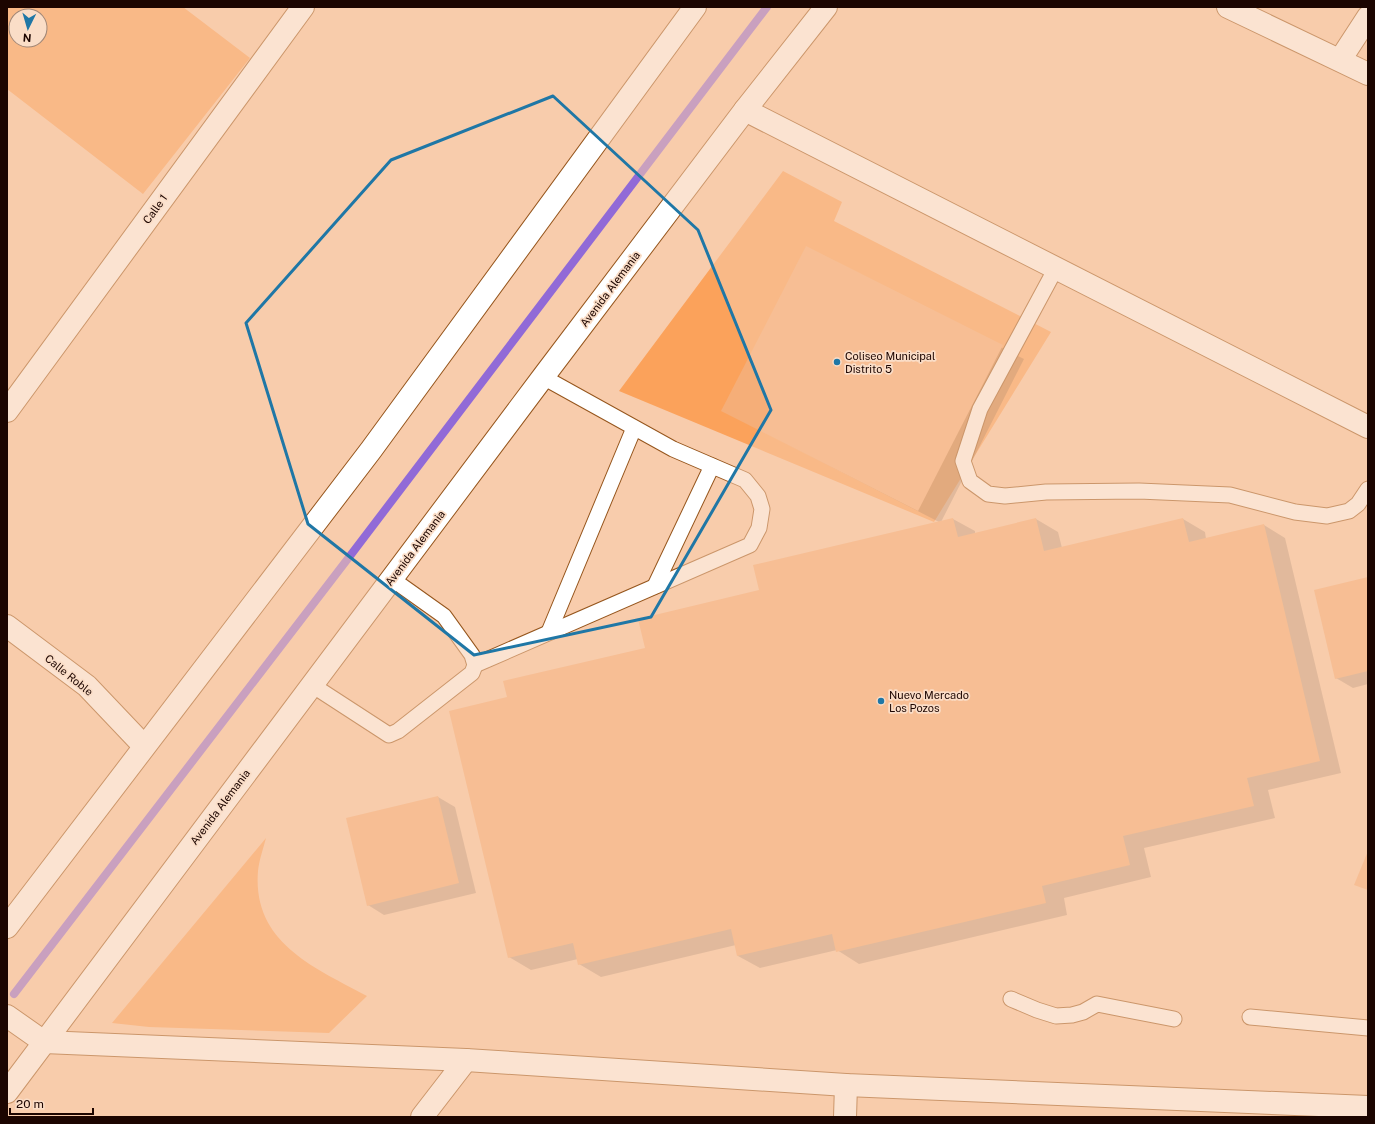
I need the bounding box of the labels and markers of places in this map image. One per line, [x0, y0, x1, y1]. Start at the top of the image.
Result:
place label: Coliseo Municipal Distrito 5 [845, 350, 935, 375]
marker: Coliseo Municipal Distrito 5 [832, 357, 842, 367]
place label: Nuevo Mercado Los Pozos [889, 689, 969, 714]
marker: Nuevo Mercado Los Pozos [876, 696, 886, 706]

